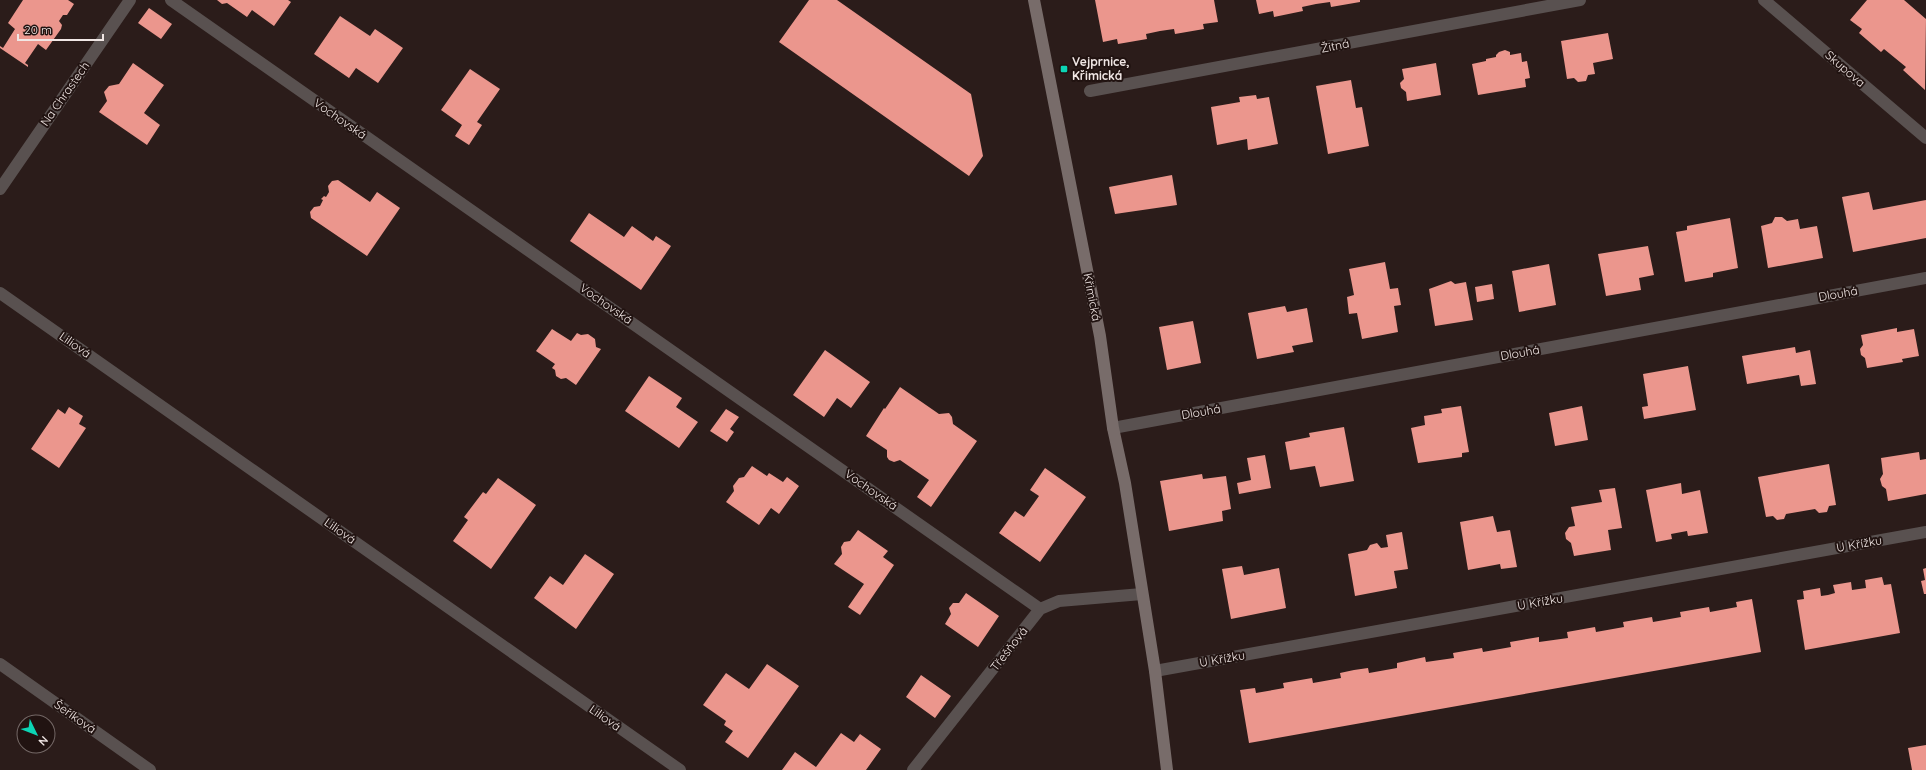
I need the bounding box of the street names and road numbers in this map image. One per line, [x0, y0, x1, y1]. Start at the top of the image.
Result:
street label: Žitná [1319, 35, 1350, 56]
street label: Skupova [1822, 47, 1868, 90]
street label: Na Chrastech [37, 59, 92, 129]
street label: Vochovská [311, 95, 369, 142]
street label: Křimická [1080, 272, 1104, 322]
street label: Vochovská [577, 280, 635, 327]
street label: Dlouhá [1817, 283, 1859, 304]
street label: Liliová [57, 328, 94, 361]
street label: Dlouhá [1499, 342, 1541, 363]
street label: Dlouhá [1180, 401, 1222, 422]
street label: Vochovská [842, 466, 900, 513]
street label: Liliová [322, 514, 359, 547]
street label: U Křížku [1835, 532, 1883, 555]
street label: U Křížku [1516, 590, 1564, 613]
street label: Třešňová [987, 624, 1031, 674]
street label: U Křížku [1198, 647, 1246, 670]
street label: Šeříková [51, 697, 99, 736]
street label: Liliová [587, 701, 624, 734]

